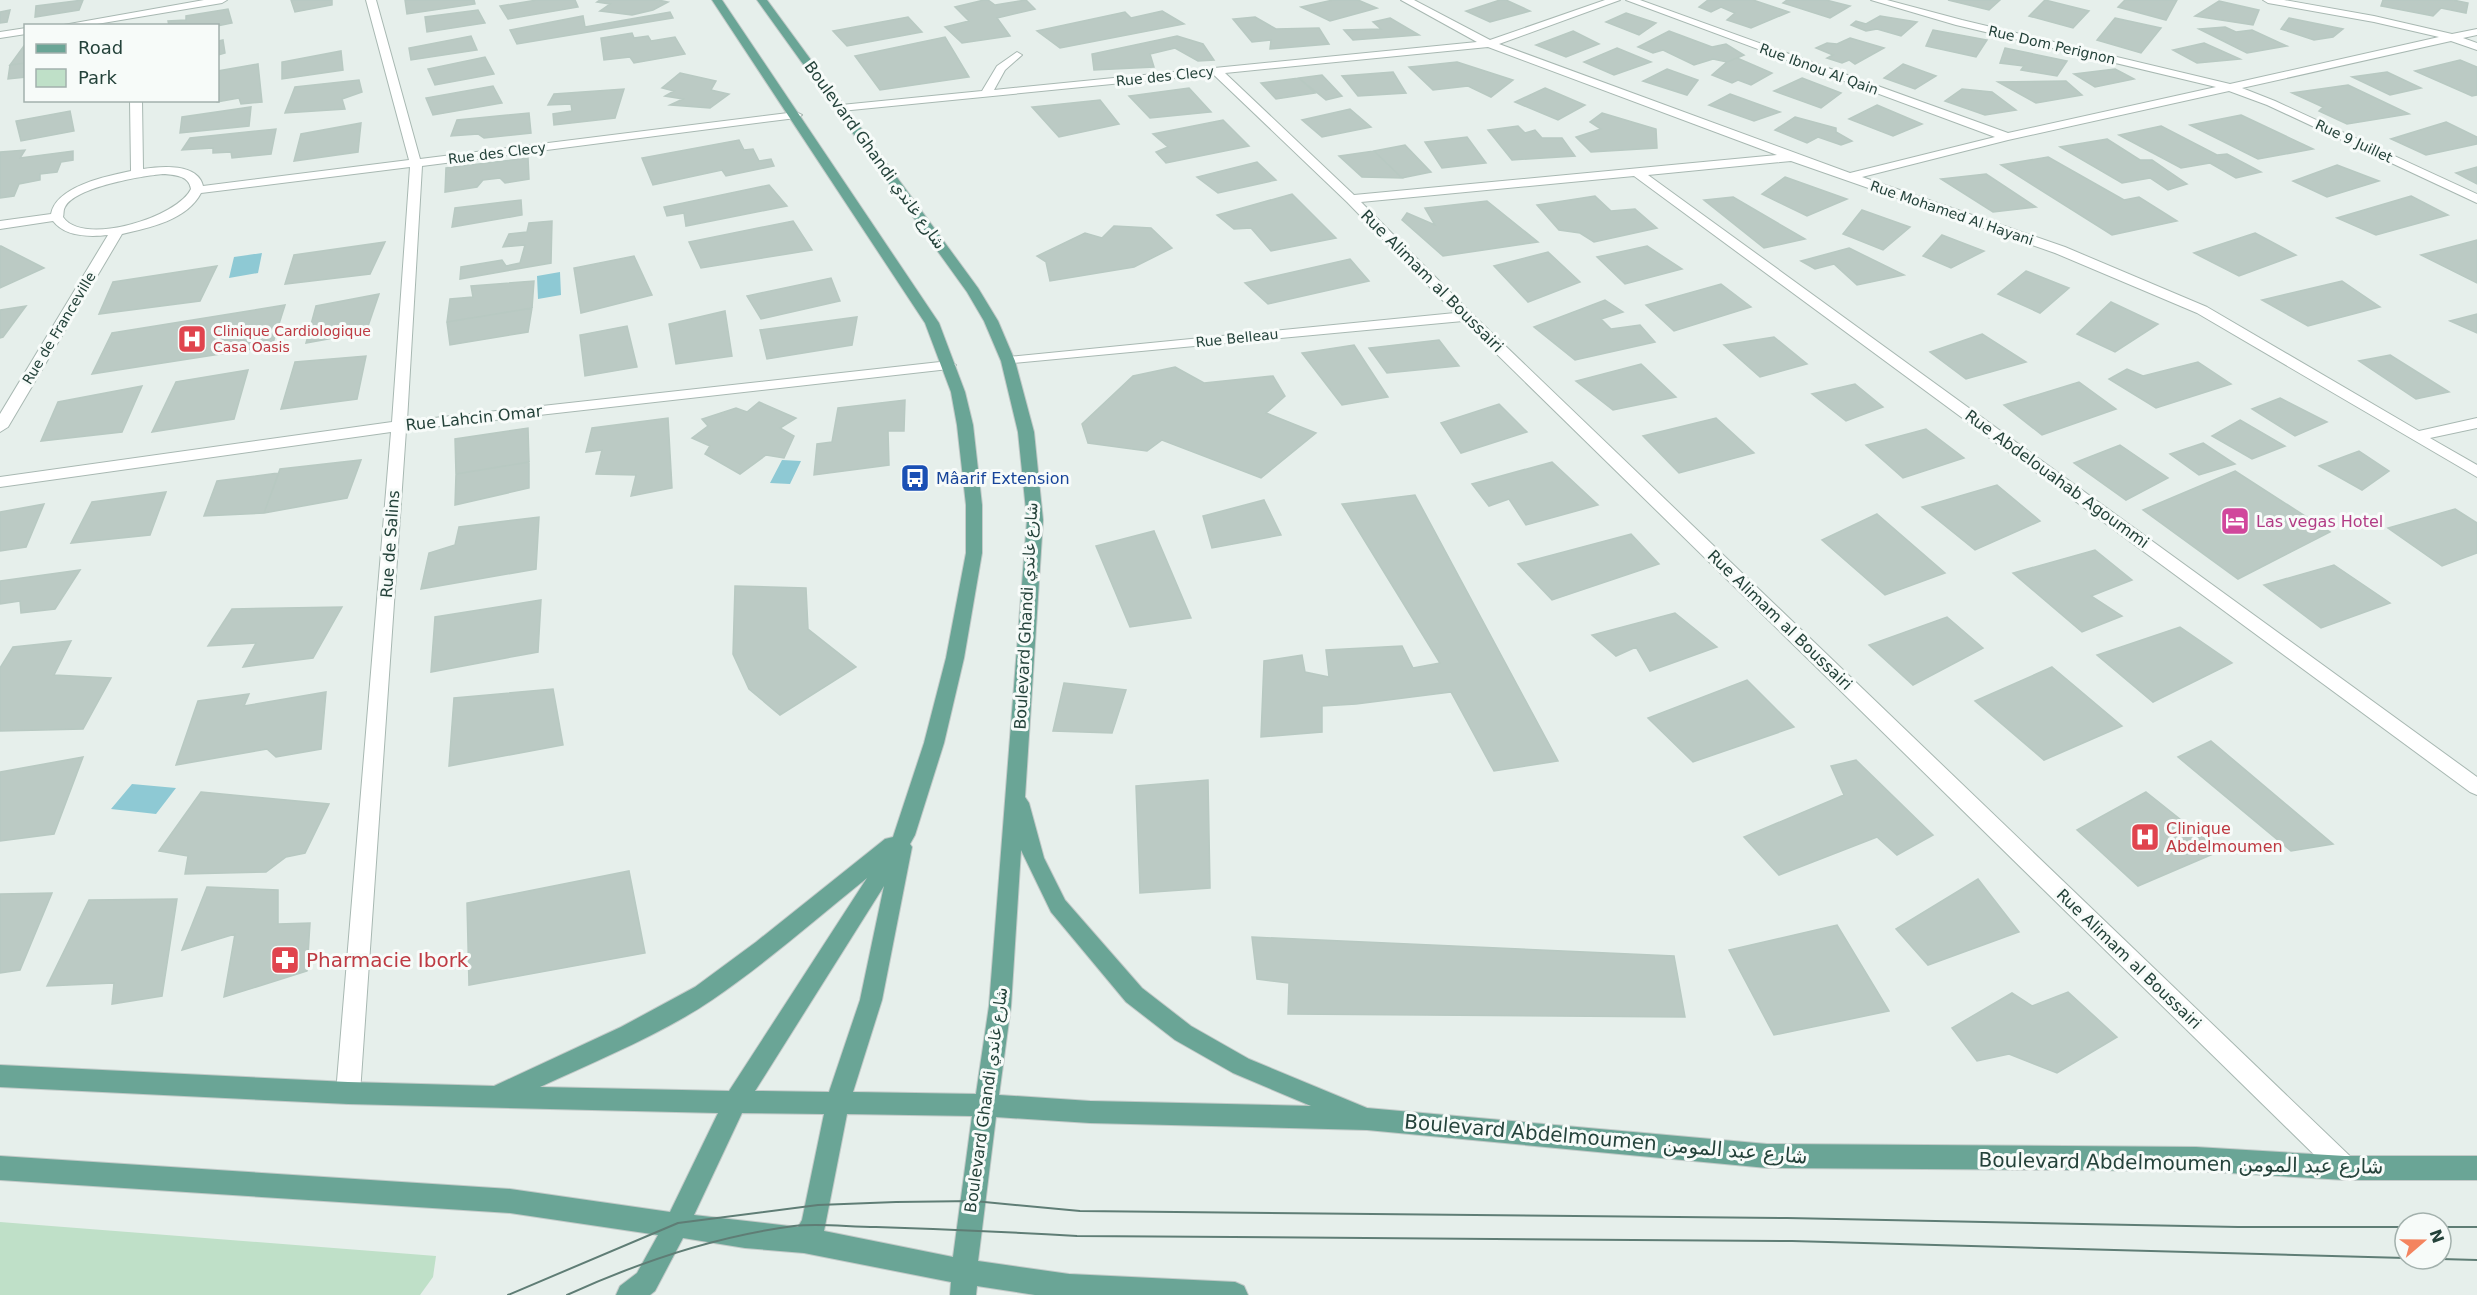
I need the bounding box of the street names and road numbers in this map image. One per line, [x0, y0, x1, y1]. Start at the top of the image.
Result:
street label: Rue Dom Perignon [1987, 23, 2117, 67]
street label: Rue Ibnou Al Qain [1757, 40, 1881, 98]
street label: Boulevard Ghandi شارع غاندي [800, 57, 950, 253]
street label: Rue des Clecy [1115, 63, 1215, 89]
street label: Rue 9 Juillet [2313, 116, 2396, 166]
street label: Rue des Clecy [447, 139, 547, 167]
street label: Rue Mohamed Al Hayani [1868, 178, 2036, 248]
street label: Rue Alimam al Boussairi [1357, 206, 1507, 356]
street label: Rue de Franceville [19, 269, 99, 387]
street label: Rue Belleau [1195, 326, 1279, 350]
street label: Rue Lahcin Omar [405, 401, 544, 435]
street label: Rue Abdelouahab Agoummi [1961, 406, 2153, 552]
street label: Rue de Salins [377, 490, 403, 598]
street label: Boulevard Ghandi شارع غاندي [1011, 502, 1042, 730]
street label: Rue Alimam al Boussairi [1704, 546, 1856, 694]
street label: Rue Alimam al Boussairi [2053, 885, 2205, 1033]
street label: Boulevard Ghandi شارع غاندي [961, 986, 1012, 1214]
street label: Boulevard Abdelmoumen شارع عبد المومن [1403, 1109, 1809, 1169]
street label: Boulevard Abdelmoumen شارع عبد المومن [1978, 1147, 2384, 1179]

